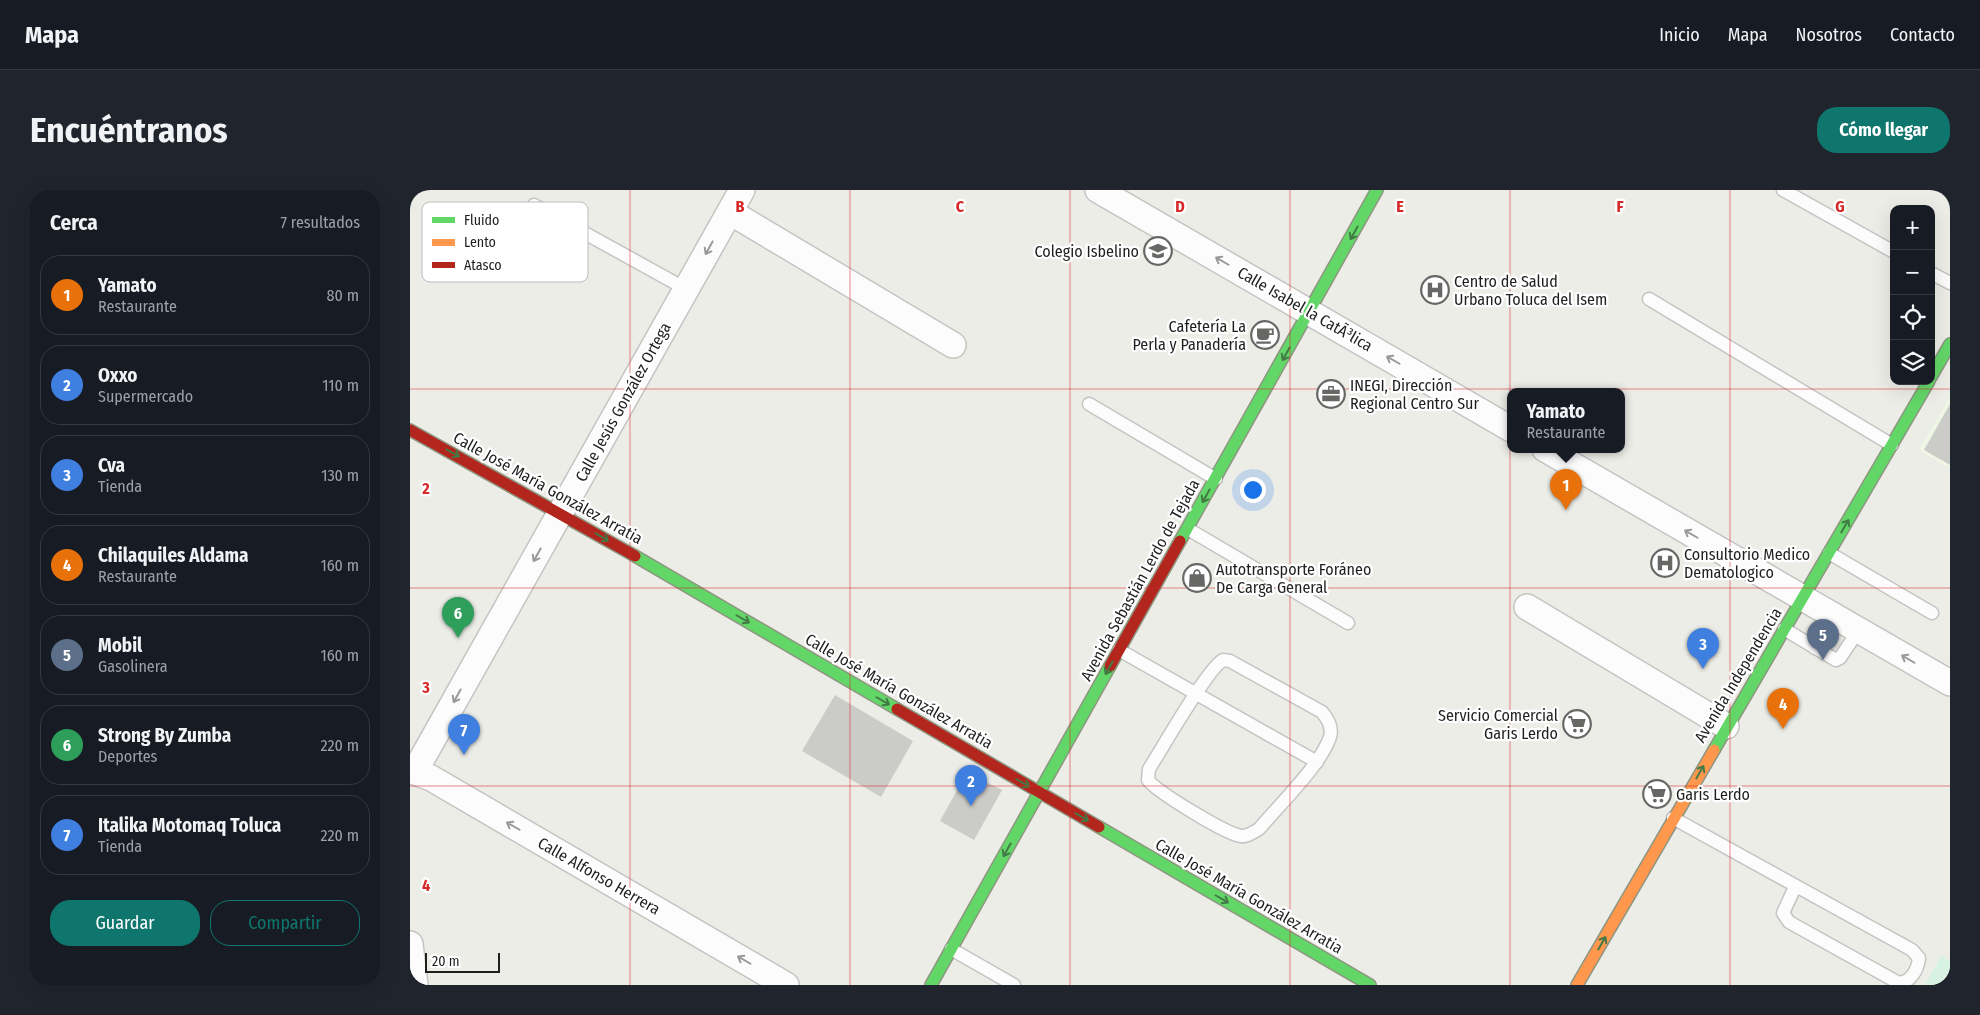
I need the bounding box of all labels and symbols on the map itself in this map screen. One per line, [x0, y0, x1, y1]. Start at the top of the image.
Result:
text: B [736, 197, 745, 216]
text: C [956, 197, 965, 216]
text: D [1175, 197, 1185, 216]
text: E [1396, 197, 1404, 216]
text: F [1616, 197, 1624, 216]
text: G [1835, 197, 1845, 216]
legend [422, 202, 588, 282]
text: Fluido [464, 212, 499, 229]
one-way arrow [1348, 225, 1358, 239]
text: Lento [464, 234, 496, 251]
school or university icon: Colegio Isbelino [1143, 236, 1173, 266]
one-way arrow [704, 240, 714, 254]
place label: Colegio Isbelino [1034, 242, 1139, 261]
one-way arrow [1215, 256, 1229, 266]
text: Atasco [464, 257, 502, 274]
street label: Calle Isabel la CatÃ³lica [1234, 263, 1376, 355]
place label: Centro de Salud Urbano Toluca del Isem [1454, 272, 1607, 309]
hospital icon: Centro de Salud Urbano Toluca del Isem [1420, 275, 1450, 305]
place label: Cafetería La Perla y Panadería [1132, 317, 1246, 354]
street label: Calle Jesús González Ortega [571, 319, 675, 485]
cafe icon: Cafetería La Perla y Panadería [1250, 320, 1280, 350]
one-way arrow [1280, 347, 1290, 361]
one-way arrow [1387, 355, 1401, 365]
place label: INEGI, Dirección Regional Centro Sur [1350, 376, 1479, 413]
office icon: INEGI, Dirección Regional Centro Sur [1316, 379, 1346, 409]
street label: Calle José María González Arratia [450, 428, 646, 548]
one-way arrow [445, 448, 460, 458]
pin: 1 [1550, 469, 1582, 510]
street label: Avenida Sebastián Lerdo de Tejada [1077, 476, 1204, 684]
your location [1240, 477, 1266, 503]
text: 2 [421, 479, 430, 498]
one-way arrow [1201, 488, 1211, 503]
one-way arrow [1840, 519, 1850, 534]
one-way arrow [1685, 528, 1699, 538]
one-way arrow [595, 532, 609, 542]
place label: Consultorio Medico Dematologico [1684, 545, 1810, 582]
one-way arrow [531, 547, 541, 561]
hospital icon: Consultorio Medico Dematologico [1650, 548, 1680, 578]
place label: Autotransporte Foráneo De Carga General [1216, 560, 1371, 597]
shop icon: Autotransporte Foráneo De Carga General [1182, 563, 1212, 593]
pin: 6 [442, 597, 474, 638]
street label: Avenida Independencia [1690, 604, 1786, 746]
one-way arrow [735, 614, 749, 624]
pin: 5 [1807, 619, 1839, 660]
pin: 3 [1687, 628, 1719, 669]
street label: Calle José María González Arratia [802, 629, 996, 753]
one-way arrow [1900, 654, 1915, 664]
one-way arrow [1104, 660, 1114, 675]
text: 3 [421, 678, 430, 697]
pin: 4 [1767, 688, 1799, 729]
one-way arrow [452, 689, 462, 704]
one-way arrow [876, 696, 890, 706]
place label: Servicio Comercial Garis Lerdo [1438, 706, 1558, 743]
supermarket icon: Servicio Comercial Garis Lerdo [1562, 709, 1592, 739]
pin: 7 [448, 714, 480, 755]
pin: 2 [955, 765, 987, 806]
one-way arrow [1696, 765, 1706, 779]
one-way arrow [1016, 778, 1030, 788]
supermarket icon: Garis Lerdo [1642, 779, 1672, 809]
place label: Garis Lerdo [1676, 785, 1750, 804]
one-way arrow [1074, 812, 1088, 822]
one-way arrow [506, 821, 521, 831]
street label: Calle Alfonso Herrera [534, 833, 664, 919]
street label: Calle José María González Arratia [1152, 834, 1346, 958]
one-way arrow [1002, 842, 1012, 857]
text: 4 [422, 876, 430, 895]
one-way arrow [1214, 894, 1228, 904]
one-way arrow [1597, 936, 1607, 950]
scale bar [425, 950, 500, 973]
one-way arrow [738, 955, 752, 965]

